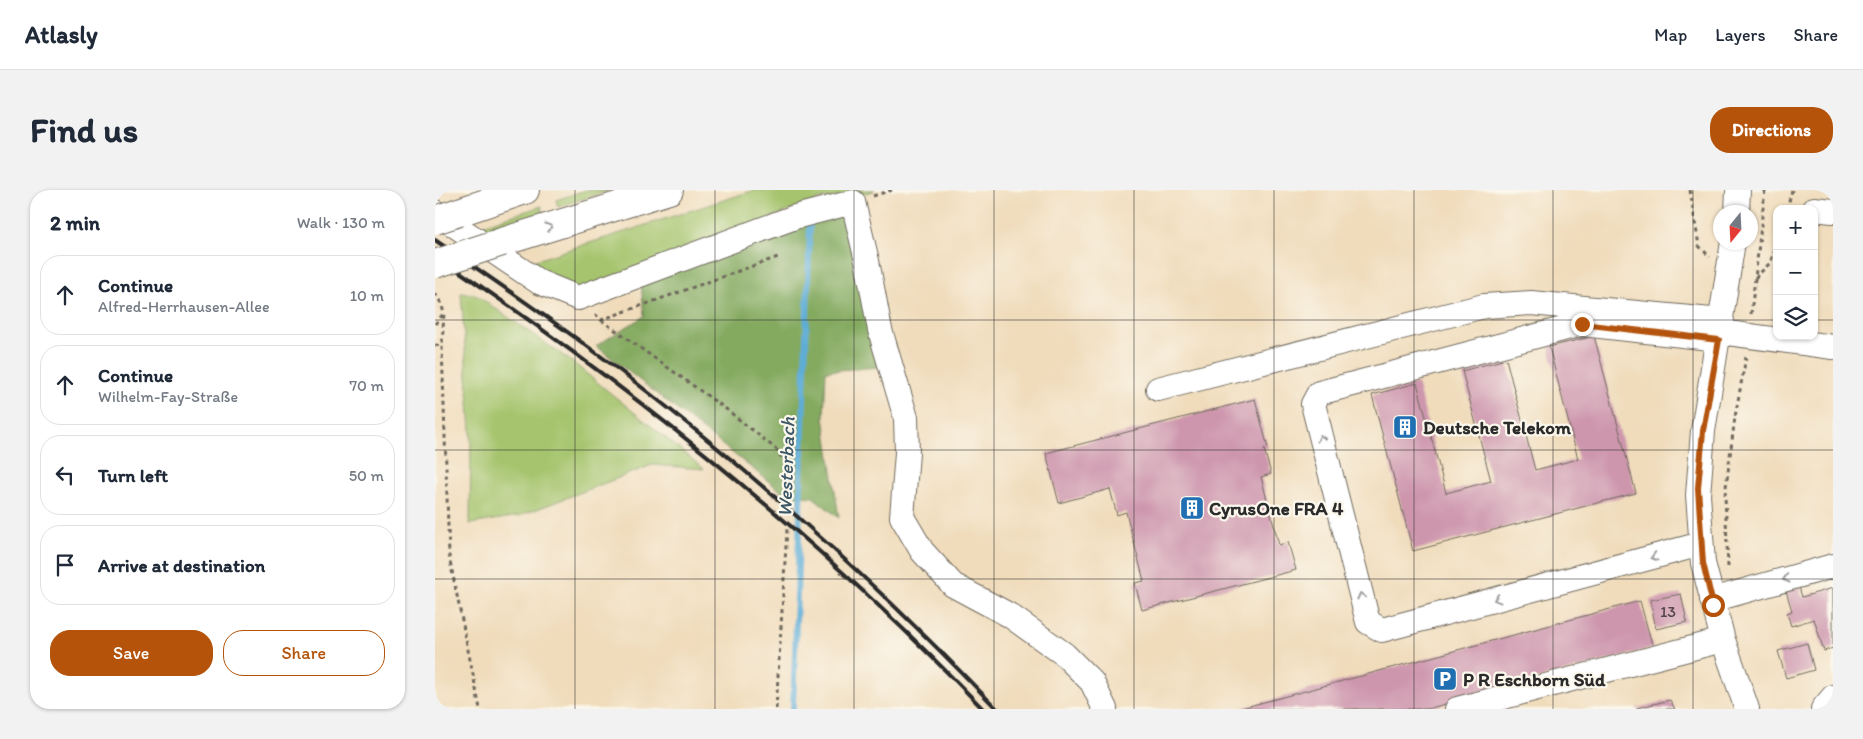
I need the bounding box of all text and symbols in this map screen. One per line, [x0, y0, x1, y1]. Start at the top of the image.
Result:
text: Atlasly [25, 20, 98, 49]
text: Map [1654, 24, 1687, 46]
text: Layers [1715, 24, 1765, 46]
text: Share [1793, 24, 1838, 46]
button: Directions [1710, 107, 1833, 153]
text: Find us [30, 109, 138, 151]
north arrow [1713, 205, 1758, 250]
map controls [1773, 205, 1818, 340]
button: + [1773, 205, 1818, 250]
text: 2 min [50, 210, 100, 235]
text: Walk · 130 m [297, 213, 385, 232]
one-way arrow [544, 223, 553, 233]
button: − [1773, 250, 1818, 295]
text: Continue [98, 274, 173, 297]
icon: ahead [51, 281, 79, 309]
text: 10 m [350, 286, 384, 305]
button: layers [1773, 295, 1818, 340]
text: Alfred-Herrhausen-Allee [98, 297, 270, 316]
route end [1571, 313, 1594, 336]
text: Continue [98, 364, 173, 387]
icon: ahead [51, 371, 79, 399]
text: 70 m [349, 376, 384, 395]
text: Wilhelm-Fay-Straße [98, 387, 238, 406]
building icon: Deutsche Telekom [1392, 414, 1418, 440]
water label: Westerbach [772, 416, 800, 518]
place label: Deutsche Telekom [1423, 416, 1571, 439]
one-way arrow [1316, 434, 1327, 442]
icon: left [51, 461, 79, 489]
text: Turn left [98, 464, 168, 487]
text: 50 m [349, 466, 384, 485]
building icon: CyrusOne FRA 4 [1179, 495, 1205, 521]
place label: CyrusOne FRA 4 [1209, 497, 1344, 520]
icon: arrive [51, 551, 79, 579]
one-way arrow [1649, 551, 1658, 562]
text: Arrive at destination [98, 554, 265, 577]
one-way arrow [1783, 574, 1791, 584]
one-way arrow [1356, 591, 1367, 600]
one-way arrow [1492, 593, 1501, 604]
route start [1702, 594, 1725, 617]
house number: 13 [1660, 602, 1676, 621]
button: Save [50, 630, 213, 676]
button: Share [223, 630, 385, 676]
parking icon: P R Eschborn Süd [1432, 666, 1458, 692]
place label: P R Eschborn Süd [1463, 668, 1606, 691]

